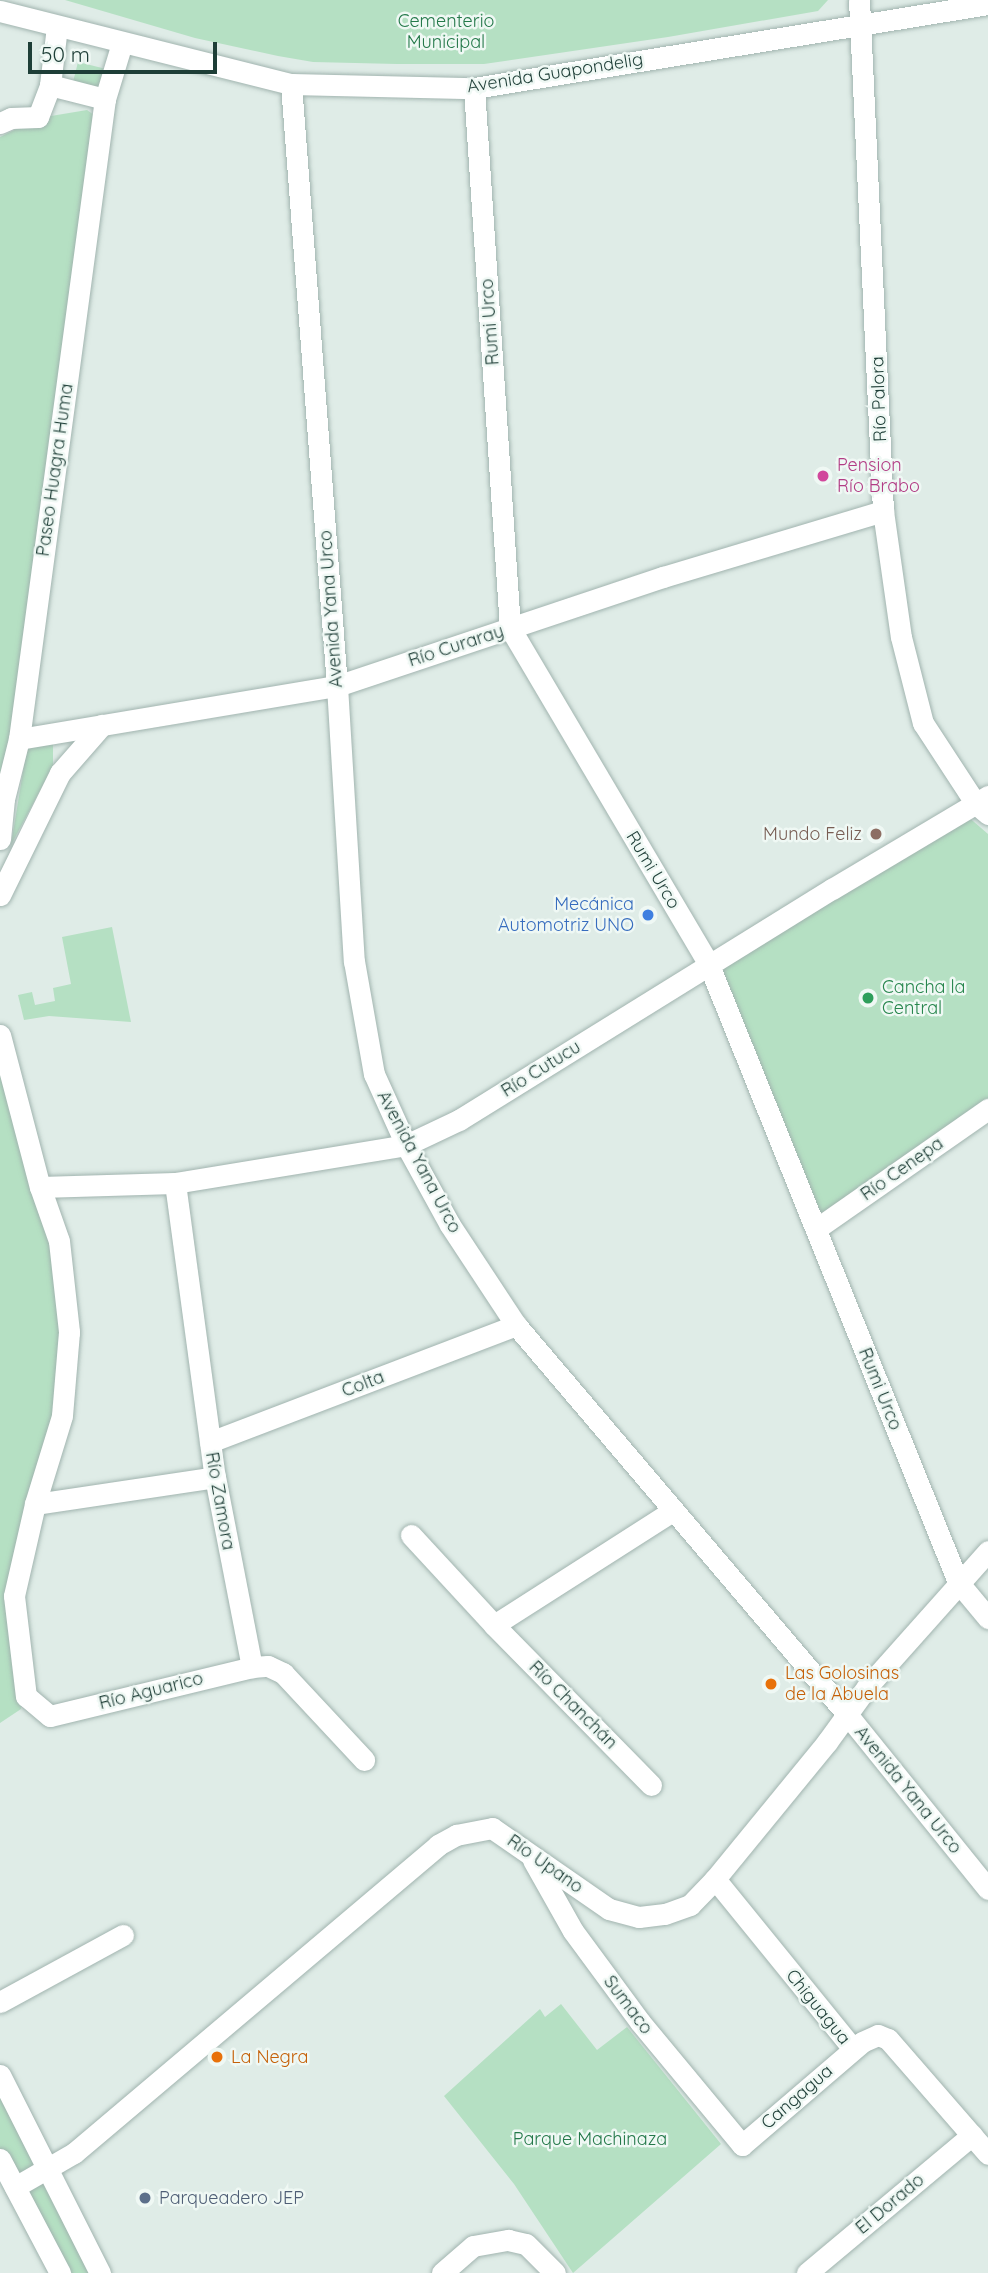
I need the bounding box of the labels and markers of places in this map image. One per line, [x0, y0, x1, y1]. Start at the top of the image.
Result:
place label: Pension Río Brabo [837, 455, 920, 498]
marker: Pension Río Brabo [815, 468, 831, 484]
place label: Mundo Feliz [763, 823, 862, 845]
marker: Mundo Feliz [868, 826, 884, 842]
place label: Mecánica Automotriz UNO [498, 894, 634, 936]
marker: Mecánica Automotriz UNO [640, 907, 656, 923]
place label: Cancha la Central [882, 977, 965, 1020]
marker: Cancha la Central [860, 990, 876, 1006]
place label: Las Golosinas de la Abuela [785, 1663, 899, 1706]
marker: Las Golosinas de la Abuela [763, 1676, 779, 1692]
place label: La Negra [231, 2046, 308, 2068]
marker: La Negra [209, 2049, 225, 2065]
place label: Parqueadero JEP [159, 2187, 304, 2209]
marker: Parqueadero JEP [137, 2190, 153, 2206]

